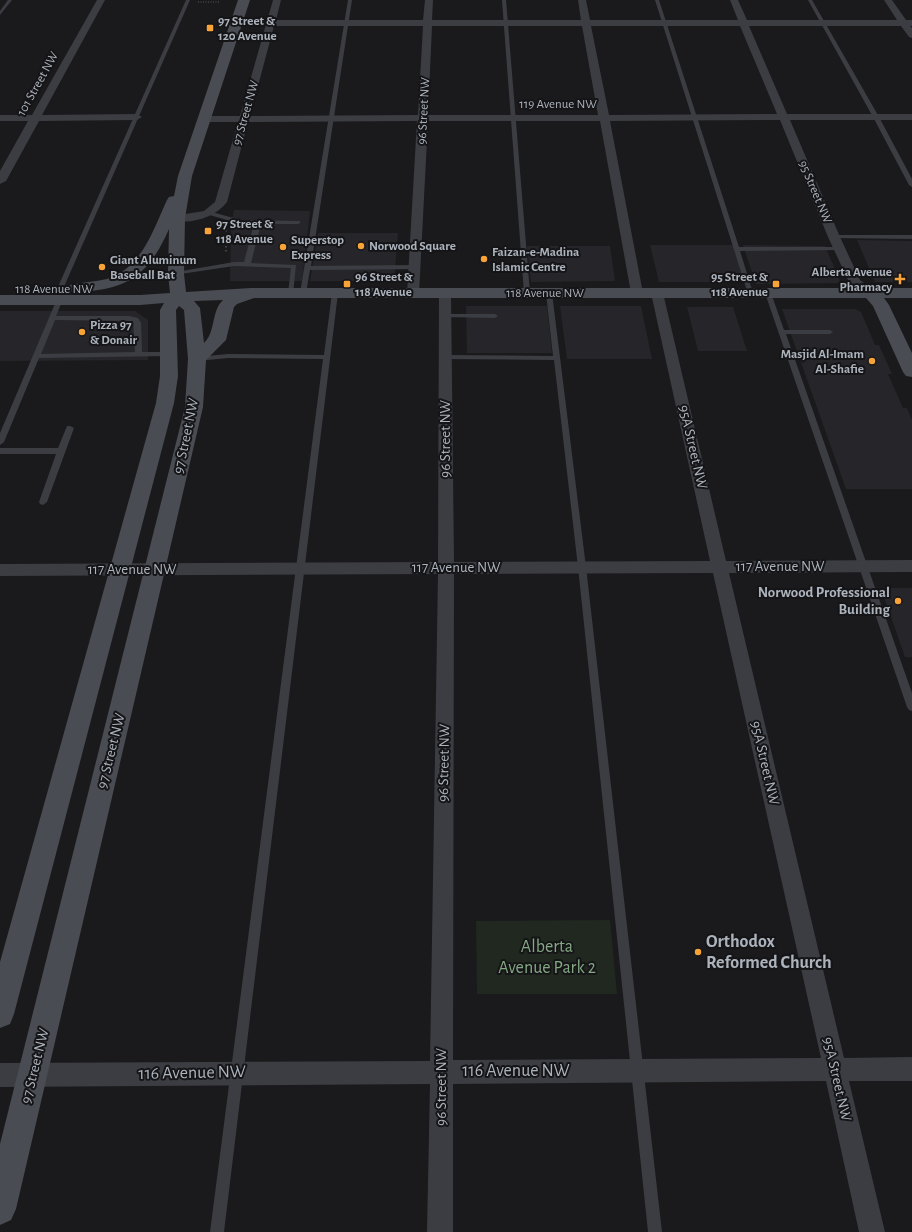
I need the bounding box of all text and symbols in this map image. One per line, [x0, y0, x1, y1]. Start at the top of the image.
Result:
place label: 97 Street & 120 Avenue [218, 15, 277, 43]
marker: 97 Street & 120 Avenue [205, 23, 215, 33]
street label: 101 Street NW [15, 49, 61, 118]
street label: 96 Street NW [416, 77, 432, 145]
street label: 97 Street NW [231, 79, 262, 147]
street label: 119 Avenue NW [519, 98, 597, 111]
street label: 95 Street NW [796, 159, 834, 226]
place label: 97 Street & 118 Avenue [216, 218, 274, 246]
marker: 97 Street & 118 Avenue [203, 226, 213, 236]
place label: Superstop Express [291, 234, 344, 262]
place label: Norwood Square [369, 240, 456, 253]
marker: Norwood Square [356, 241, 366, 251]
marker: Superstop Express [278, 242, 288, 252]
place label: Faizan-e-Madina Islamic Centre [492, 246, 579, 274]
place label: Giant Aluminum Baseball Bat [110, 254, 197, 282]
marker: Faizan-e-Madina Islamic Centre [479, 254, 489, 264]
marker: Giant Aluminum Baseball Bat [97, 262, 107, 272]
place label: Alberta Avenue Pharmacy [811, 266, 892, 294]
place label: 96 Street & 118 Avenue [355, 271, 414, 299]
place label: 95 Street & 118 Avenue [711, 271, 769, 299]
marker: Alberta Avenue Pharmacy [895, 274, 905, 284]
marker: 96 Street & 118 Avenue [342, 279, 352, 289]
marker: 95 Street & 118 Avenue [771, 279, 781, 289]
street label: 118 Avenue NW [15, 283, 93, 296]
street label: 118 Avenue NW [506, 287, 584, 300]
place label: Pizza 97 & Donair [90, 319, 138, 347]
marker: Pizza 97 & Donair [77, 327, 87, 337]
place label: Masjid Al-Imam Al-Shafie [781, 348, 864, 376]
marker: Masjid Al-Imam Al-Shafie [867, 356, 877, 366]
street label: 97 Street NW [171, 396, 201, 475]
street label: 96 Street NW [438, 400, 453, 478]
street label: 95A Street NW [676, 404, 710, 491]
street label: 117 Avenue NW [736, 559, 825, 574]
street label: 117 Avenue NW [412, 560, 501, 575]
street label: 117 Avenue NW [88, 562, 177, 577]
place label: Norwood Professional Building [758, 585, 890, 617]
marker: Norwood Professional Building [893, 596, 903, 606]
street label: 97 Street NW [94, 711, 128, 790]
street label: 95A Street NW [748, 720, 782, 807]
street label: 96 Street NW [436, 723, 452, 802]
place label: Orthodox Reformed Church [706, 933, 832, 972]
park label: Alberta Avenue Park 2 [498, 938, 596, 977]
marker: Orthodox Reformed Church [693, 947, 703, 957]
street label: 97 Street NW [18, 1026, 52, 1105]
street label: 95A Street NW [820, 1036, 854, 1123]
street label: 96 Street NW [434, 1048, 449, 1126]
street label: 116 Avenue NW [462, 1062, 570, 1080]
street label: 116 Avenue NW [138, 1063, 246, 1083]

